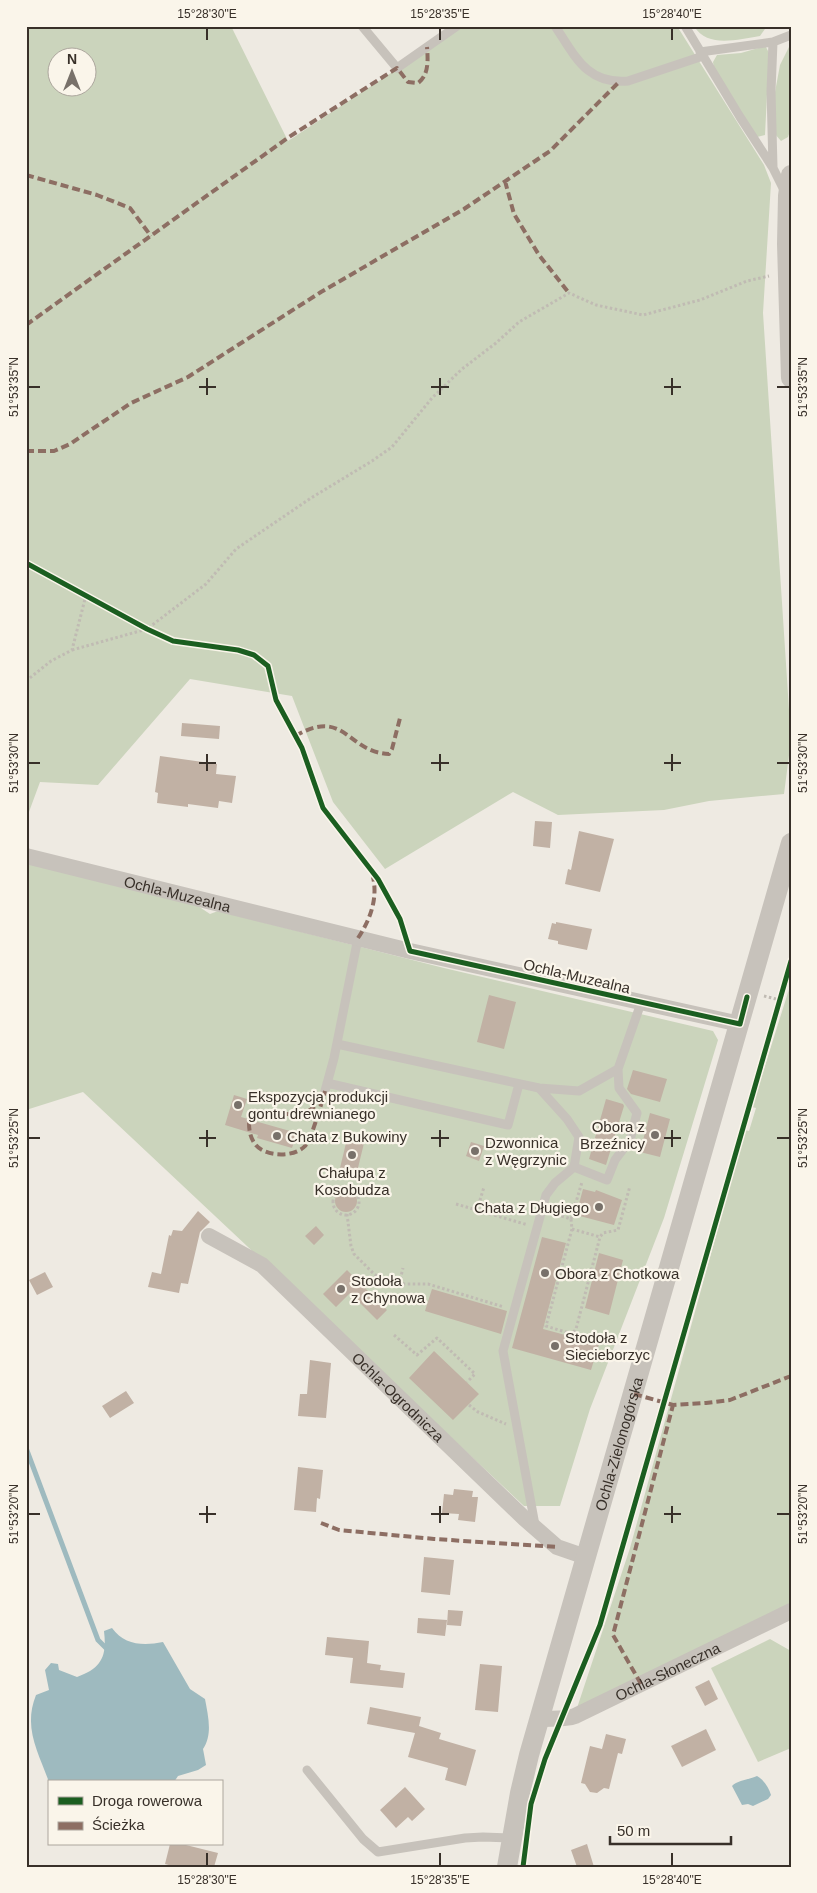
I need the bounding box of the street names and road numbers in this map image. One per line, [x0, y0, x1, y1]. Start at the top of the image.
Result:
street label: Ochla-Muzealna [122, 872, 233, 915]
street label: Ochla-Muzealna [522, 955, 633, 997]
street label: Ochla-Ogrodnicza [349, 1349, 448, 1445]
street label: Ochla-Zielonogórska [591, 1374, 646, 1513]
street label: Ochla-Słoneczna [612, 1638, 723, 1704]

